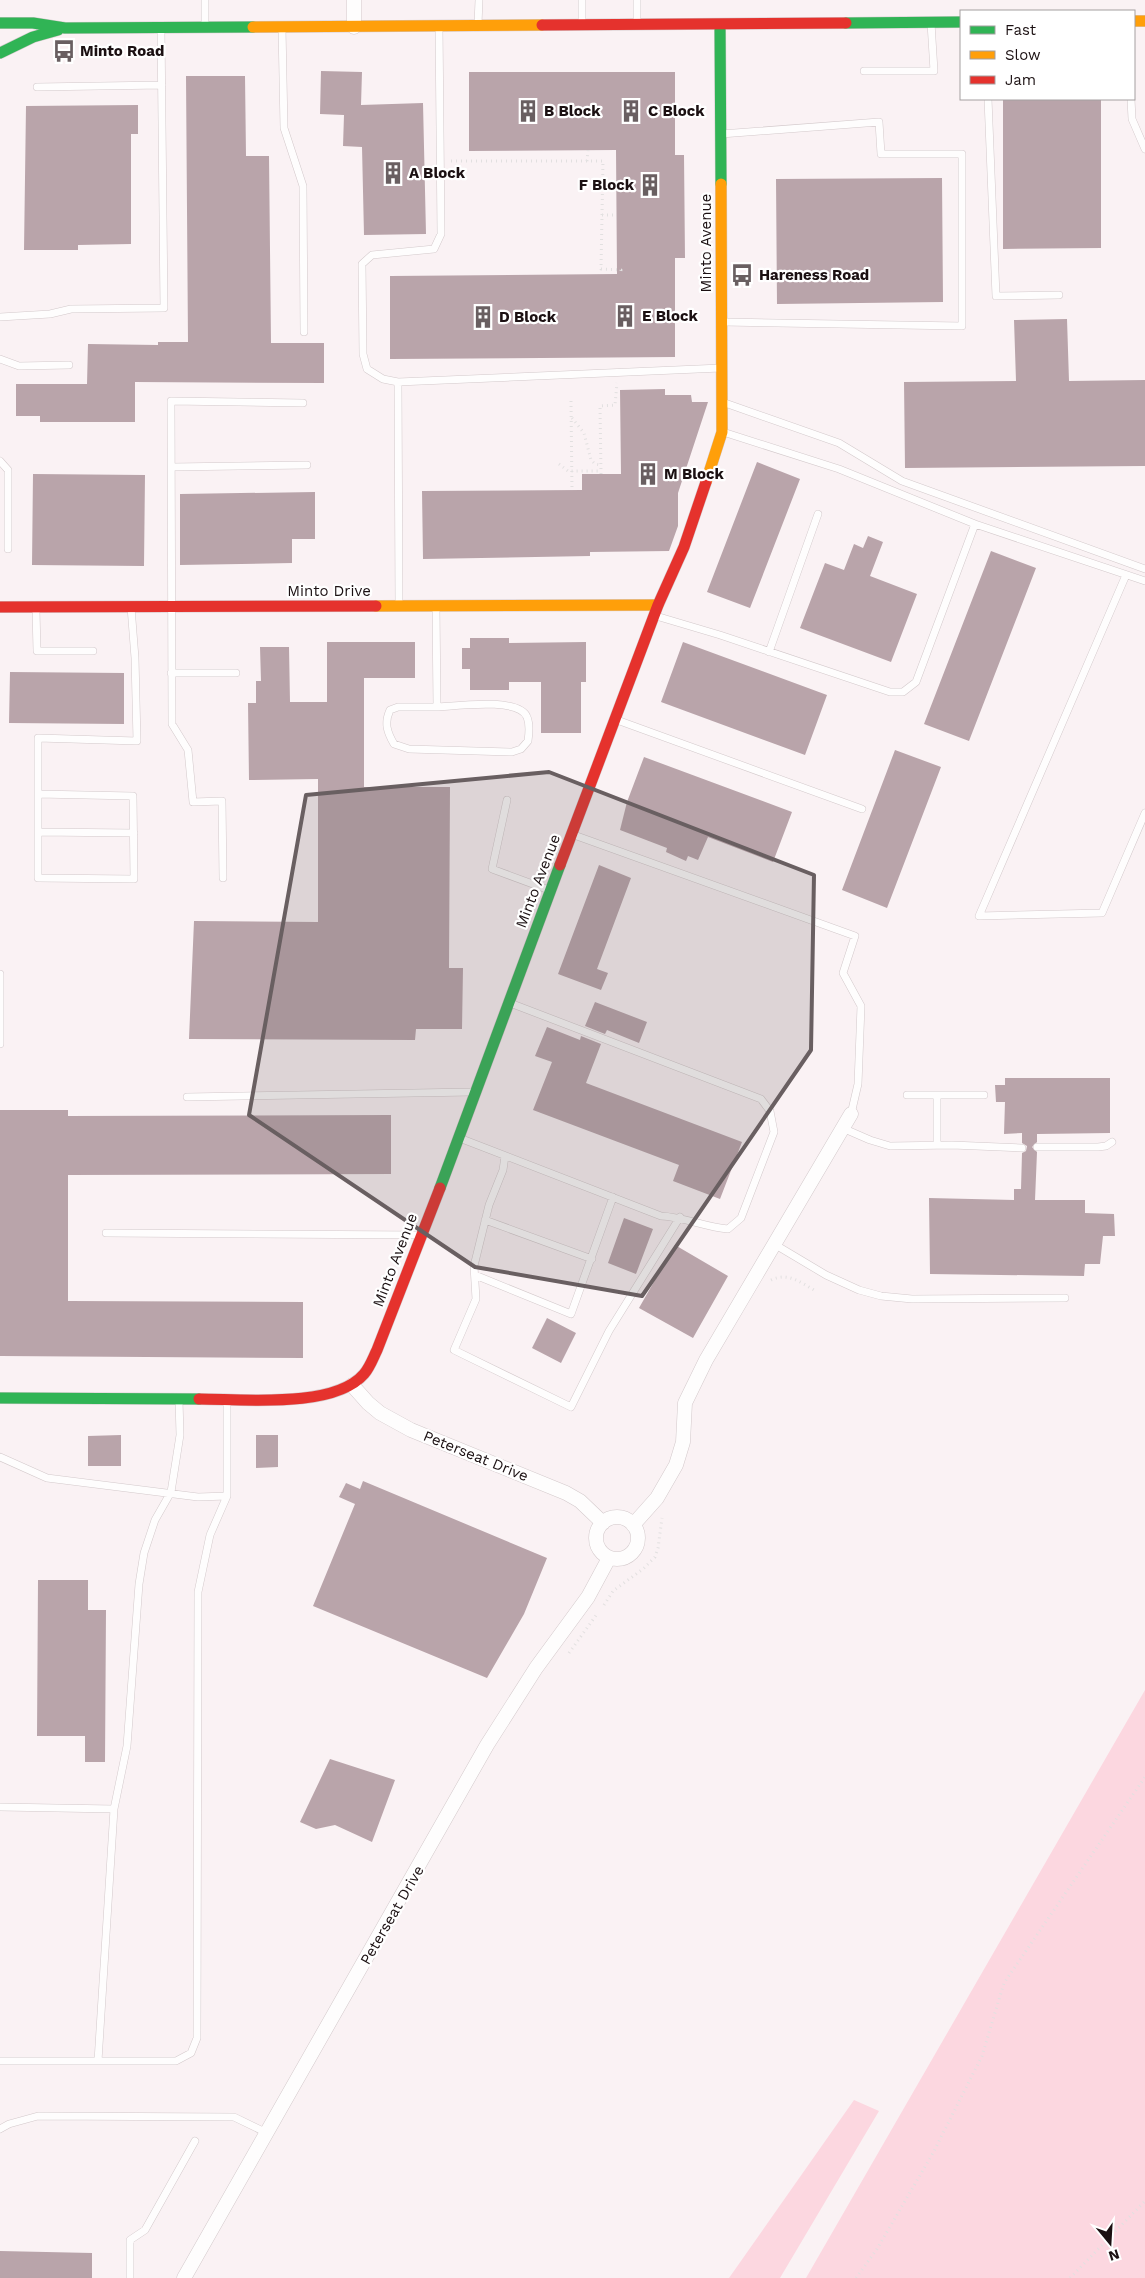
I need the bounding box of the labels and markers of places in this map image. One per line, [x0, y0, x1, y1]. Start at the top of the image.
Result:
bus stop icon: Minto Road [51, 38, 77, 64]
place label: Minto Road [80, 42, 164, 60]
building icon: B Block [515, 98, 541, 124]
building icon: C Block [618, 98, 644, 124]
place label: B Block [544, 102, 601, 120]
place label: C Block [648, 102, 705, 120]
building icon: A Block [380, 160, 406, 186]
place label: A Block [409, 164, 466, 182]
building icon: F Block [637, 172, 663, 198]
place label: F Block [579, 176, 635, 194]
bus stop icon: Hareness Road [729, 262, 755, 288]
place label: Hareness Road [759, 266, 869, 284]
building icon: E Block [612, 303, 638, 329]
building icon: D Block [470, 304, 496, 330]
place label: E Block [642, 307, 698, 325]
place label: D Block [499, 308, 557, 326]
building icon: M Block [635, 461, 661, 487]
place label: M Block [664, 465, 725, 483]

